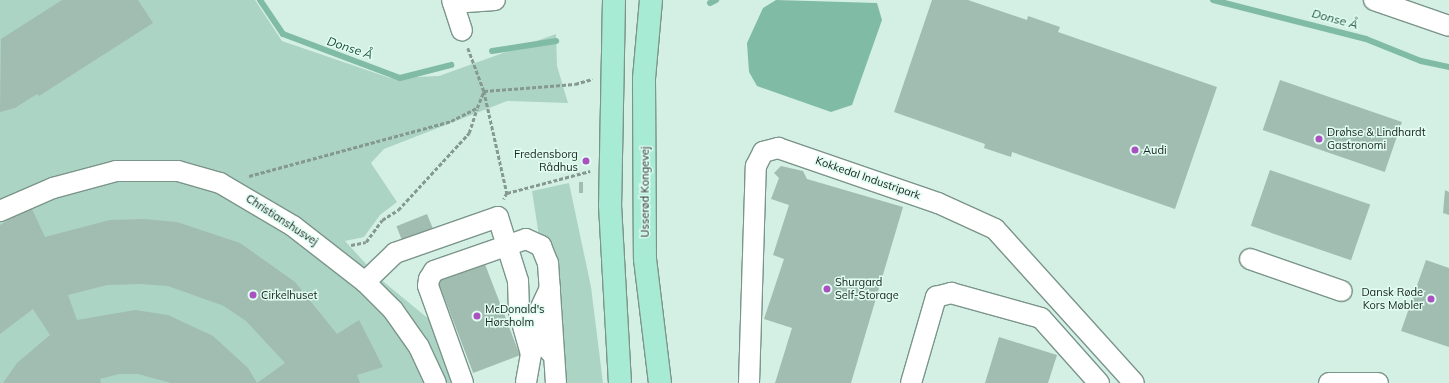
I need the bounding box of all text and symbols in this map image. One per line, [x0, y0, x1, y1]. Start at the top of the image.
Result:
water label: Donse Å [1310, 6, 1360, 32]
water label: Donse Å [325, 34, 375, 62]
place label: Drøhse & Lindhardt Gastronomi [1327, 126, 1426, 152]
marker: Drøhse & Lindhardt Gastronomi [1314, 134, 1324, 144]
place label: Audi [1143, 143, 1167, 157]
marker: Audi [1130, 145, 1140, 155]
street label: Usserød Kongevej [638, 146, 652, 238]
place label: Fredensborg Rådhus [514, 148, 578, 174]
street label: Kokkedal Industripark [814, 154, 922, 202]
marker: Fredensborg Rådhus [581, 156, 591, 166]
street label: Christianshusvej [243, 192, 321, 248]
place label: Shurgard Self-Storage [835, 276, 899, 302]
marker: Shurgard Self-Storage [822, 284, 832, 294]
place label: Dansk Røde Kors Møbler [1361, 286, 1423, 312]
place label: Cirkelhuset [261, 288, 317, 302]
marker: Cirkelhuset [248, 290, 258, 300]
marker: Dansk Røde Kors Møbler [1426, 294, 1436, 304]
place label: McDonald's Hørsholm [485, 303, 545, 329]
marker: McDonald's Hørsholm [472, 311, 482, 321]

